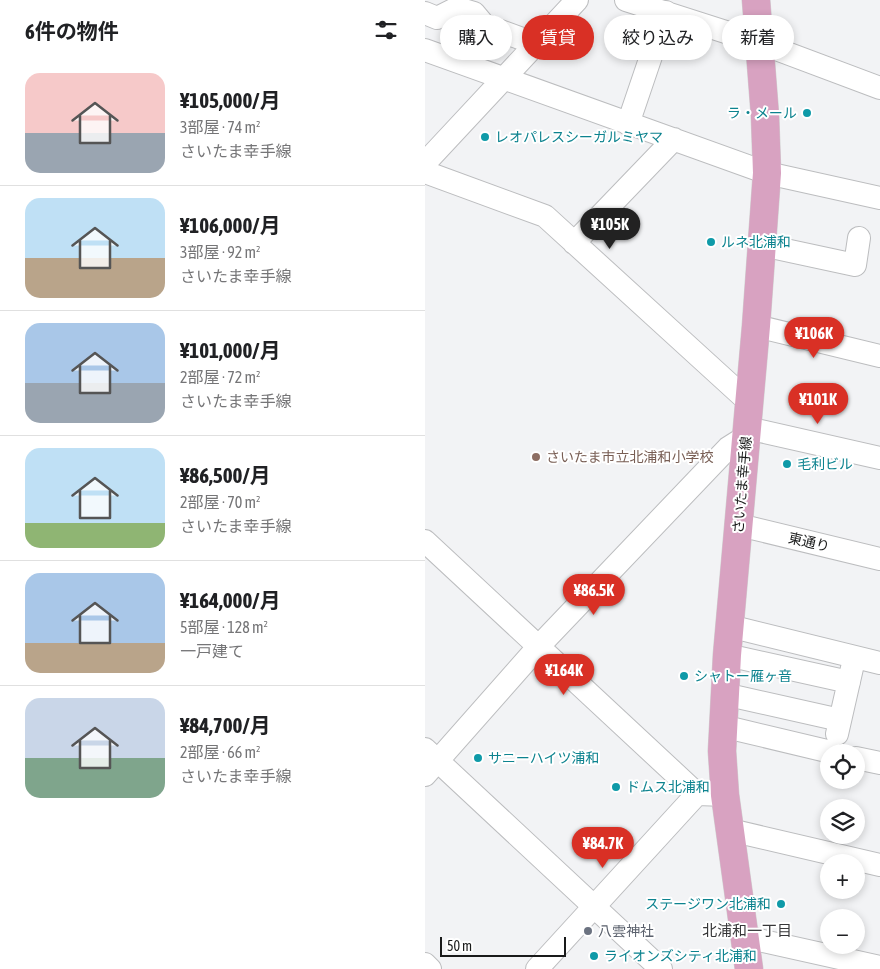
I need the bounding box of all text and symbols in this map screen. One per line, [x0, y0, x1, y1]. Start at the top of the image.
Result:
chip: 購入 [440, 15, 512, 60]
chip: 賃貸 [522, 15, 594, 60]
chip: 絞り込み [604, 15, 712, 60]
chip: 新着 [722, 15, 794, 60]
icon: filters [372, 16, 400, 44]
text: 6件の物件 [25, 19, 119, 43]
text: ¥105,000/月 [180, 88, 280, 112]
icon: home [65, 93, 125, 153]
place label: ラ・メール [727, 105, 797, 121]
marker: ラ・メール [801, 107, 813, 119]
text: 3部屋 · 74 m² [180, 118, 261, 136]
place label: レオパレスシーガルミヤマ [495, 129, 663, 145]
marker: レオパレスシーガルミヤマ [479, 131, 491, 143]
text: さいたま幸手線 [180, 142, 292, 160]
pin: ¥105K [575, 208, 645, 250]
text: ¥106,000/月 [180, 213, 280, 237]
text: ¥105K [591, 215, 629, 233]
icon: home [65, 218, 125, 278]
place label: ルネ北浦和 [721, 234, 791, 250]
marker: ルネ北浦和 [705, 236, 717, 248]
text: 3部屋 · 92 m² [180, 243, 261, 261]
text: さいたま幸手線 [180, 267, 292, 285]
pin: ¥106K [779, 316, 849, 359]
text: ¥106K [795, 324, 833, 342]
text: ¥101,000/月 [180, 338, 280, 362]
icon: home [65, 343, 125, 403]
text: 2部屋 · 72 m² [180, 368, 261, 386]
pin: ¥101K [783, 382, 853, 425]
text: ¥101K [799, 390, 837, 408]
text: さいたま幸手線 [180, 392, 292, 410]
street label: さいたま幸手線 [730, 436, 754, 534]
place label: さいたま市立北浦和小学校 [546, 449, 714, 465]
marker: さいたま市立北浦和小学校 [530, 451, 542, 463]
place label: 毛利ビル [797, 456, 853, 472]
marker: 毛利ビル [781, 458, 793, 470]
text: ¥86,500/月 [180, 463, 271, 487]
icon: home [65, 468, 125, 528]
text: 2部屋 · 70 m² [180, 493, 261, 511]
text: さいたま幸手線 [180, 517, 292, 535]
street label: 東通り [787, 529, 831, 555]
pin: ¥86.5K [553, 574, 635, 616]
text: ¥86.5K [574, 581, 614, 599]
text: ¥164,000/月 [180, 588, 280, 612]
icon: home [65, 593, 125, 653]
text: 5部屋 · 128 m² [180, 618, 268, 636]
text: 一戸建て [180, 642, 244, 660]
pin: ¥164K [529, 654, 599, 696]
text: ¥164K [545, 661, 583, 679]
place label: シャトー雁ヶ音 [694, 668, 792, 684]
marker: シャトー雁ヶ音 [678, 670, 690, 682]
text: ¥84,700/月 [180, 713, 271, 737]
icon: home [65, 718, 125, 778]
text: 2部屋 · 66 m² [180, 743, 261, 761]
map controls [820, 744, 865, 954]
button: locate [820, 744, 865, 789]
place label: サニーハイツ浦和 [488, 750, 599, 766]
marker: サニーハイツ浦和 [472, 752, 484, 764]
text: さいたま幸手線 [180, 767, 292, 785]
place label: ドムス北浦和 [626, 779, 710, 795]
marker: ドムス北浦和 [610, 781, 622, 793]
button: layers [820, 799, 865, 844]
pin: ¥84.7K [562, 826, 644, 869]
text: ¥84.7K [583, 834, 623, 852]
button: + [820, 854, 865, 899]
place label: ステージワン北浦和 [645, 896, 771, 912]
marker: ステージワン北浦和 [775, 898, 787, 910]
button: − [820, 909, 865, 954]
district label: 北浦和一丁目 [702, 922, 792, 939]
place label: 八雲神社 [598, 923, 654, 939]
marker: 八雲神社 [582, 925, 594, 937]
scale bar [440, 934, 566, 957]
text: 50 m [447, 938, 472, 954]
place label: ライオンズシティ北浦和 [604, 948, 757, 964]
marker: ライオンズシティ北浦和 [588, 950, 600, 962]

